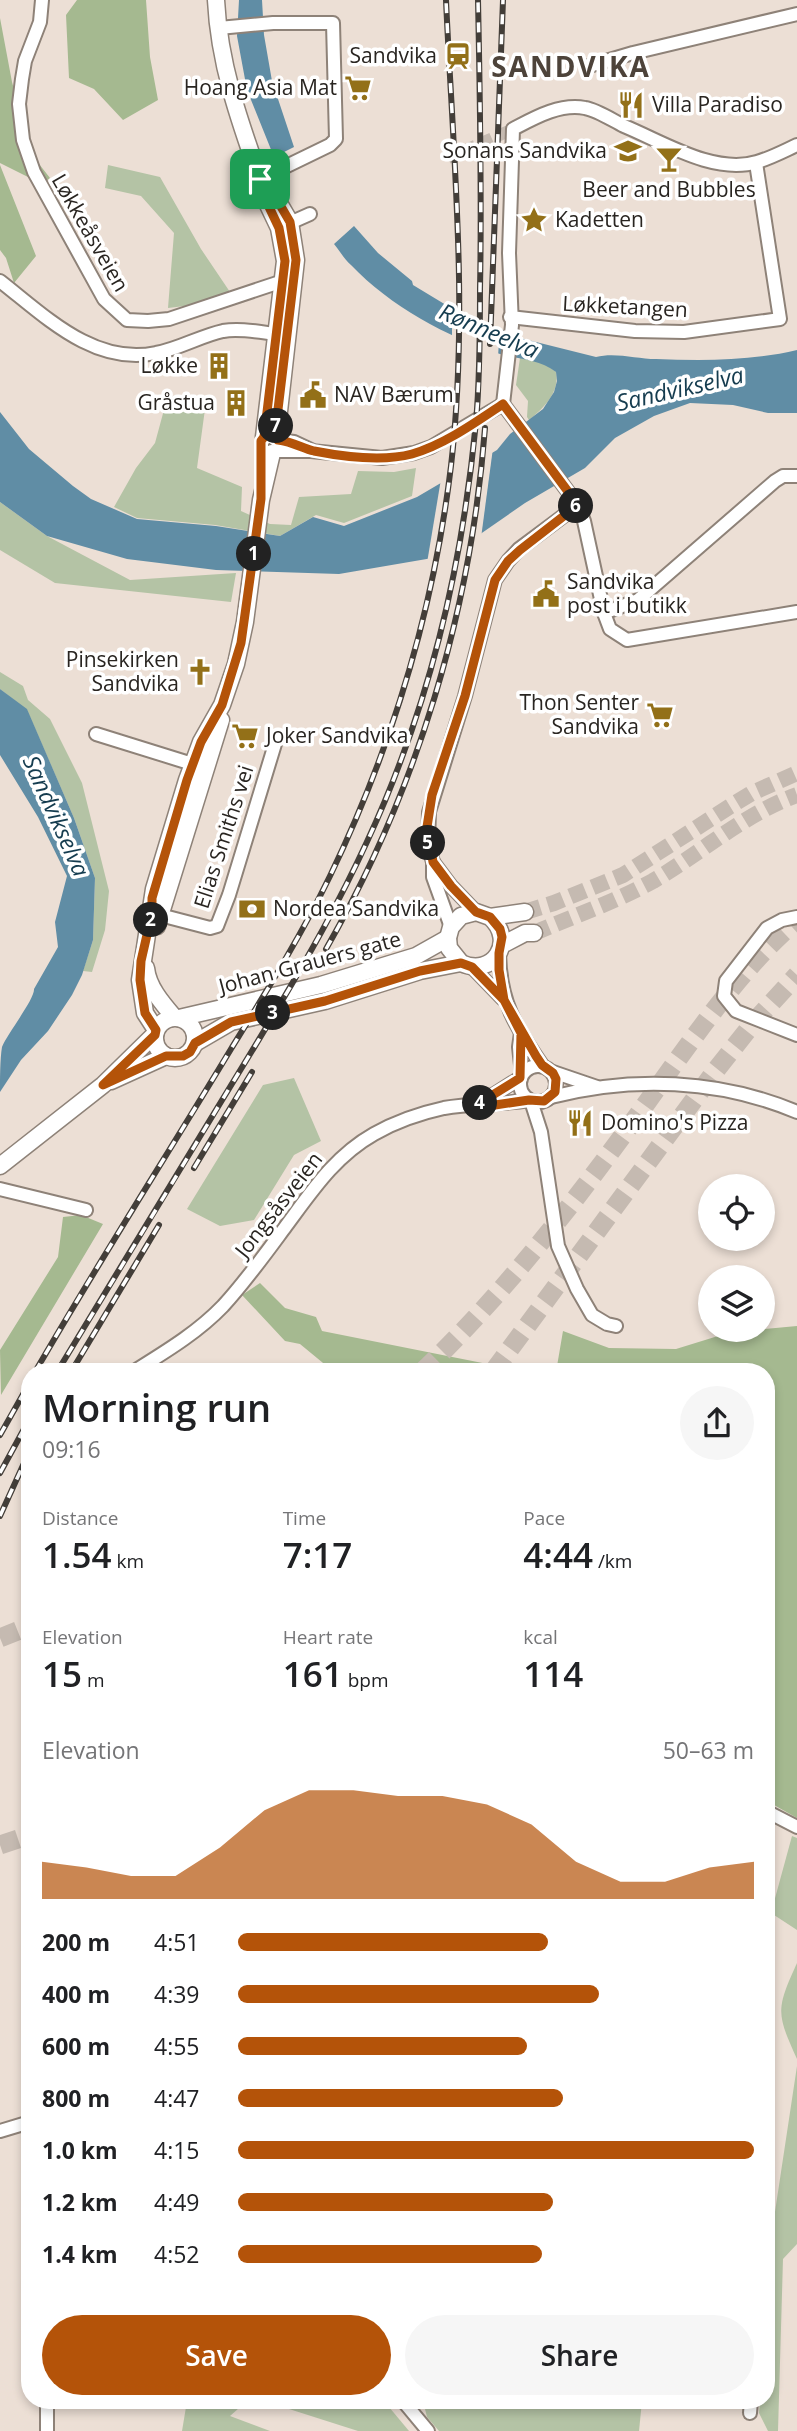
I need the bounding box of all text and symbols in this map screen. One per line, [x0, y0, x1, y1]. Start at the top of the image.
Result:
place label: Sandvika [350, 41, 437, 69]
station icon: Sandvika [443, 41, 473, 71]
district label: SANDVIKA [491, 47, 651, 85]
place label: Hoang Asia Mat [184, 73, 337, 101]
supermarket icon: Hoang Asia Mat [343, 73, 373, 103]
restaurant icon: Villa Paradiso [616, 90, 646, 120]
place label: Villa Paradiso [652, 90, 783, 118]
place label: Sonans Sandvika [443, 136, 607, 164]
school or university icon: Sonans Sandvika [613, 136, 643, 166]
bar icon: Beer and Bubbles [654, 144, 684, 174]
pin [230, 149, 290, 209]
icon: arrive [241, 160, 279, 198]
street label: Løkkeåsveien [46, 169, 136, 296]
place label: Beer and Bubbles [582, 175, 756, 203]
place icon: Kadetten [519, 205, 549, 235]
place label: Kadetten [555, 205, 644, 233]
street label: Løkketangen [562, 289, 688, 323]
water label: Rønneelva [435, 295, 544, 365]
place label: Løkke [141, 351, 198, 379]
building icon: Løkke [204, 351, 234, 381]
water label: Sandvikselva [613, 358, 746, 418]
public building icon: NAV Bærum [298, 380, 328, 410]
place label: NAV Bærum [334, 380, 454, 408]
place label: Gråstua [137, 388, 215, 416]
building icon: Gråstua [221, 388, 251, 418]
pin: 7 [258, 408, 294, 444]
text: 7 [270, 412, 281, 438]
pin: 6 [558, 489, 594, 524]
text: 6 [570, 492, 581, 518]
pin: 1 [236, 536, 272, 572]
text: 1 [248, 540, 259, 566]
place label: Sandvika post i butikk [567, 567, 687, 619]
public building icon: Sandvika post i butikk [531, 579, 561, 609]
place label: Pinsekirken Sandvika [66, 645, 179, 697]
church icon: Pinsekirken Sandvika [185, 657, 215, 687]
place label: Thon Senter Sandvika [520, 688, 639, 740]
supermarket icon: Thon Senter Sandvika [645, 700, 675, 730]
supermarket icon: Joker Sandvika [230, 721, 260, 751]
place label: Joker Sandvika [264, 721, 409, 749]
water label: Sandvikselva [16, 750, 98, 881]
street label: Elias Smiths vei [187, 761, 259, 912]
pin: 5 [410, 826, 446, 860]
text: 5 [422, 829, 433, 855]
bank icon: Nordea Sandvika [237, 894, 267, 924]
place label: Nordea Sandvika [273, 894, 439, 922]
pin: 2 [134, 902, 168, 937]
text: 2 [145, 906, 156, 932]
street label: Johan Grauers gate [214, 924, 404, 1000]
pin: 3 [256, 996, 290, 1030]
text: 3 [267, 999, 278, 1025]
pin: 4 [462, 1086, 498, 1120]
text: 4 [474, 1089, 485, 1115]
restaurant icon: Domino's Pizza [565, 1108, 595, 1138]
place label: Domino's Pizza [601, 1108, 748, 1136]
street label: Jongsåsveien [227, 1146, 328, 1264]
map controls [698, 1174, 775, 1342]
button: locate [698, 1174, 775, 1251]
button: layers [698, 1265, 775, 1342]
text: Morning run [42, 1381, 271, 1433]
button: share [680, 1386, 754, 1460]
text: 09:16 [42, 1433, 101, 1465]
text: Distance [42, 1505, 118, 1531]
text: Time [283, 1505, 326, 1531]
text: Pace [523, 1505, 565, 1531]
text: 1.54 [42, 1531, 112, 1578]
text: 7:17 [283, 1531, 352, 1578]
text: 4:44 [523, 1531, 593, 1578]
text: km [112, 1548, 144, 1574]
text: /km [593, 1548, 632, 1574]
text: Elevation [42, 1624, 123, 1650]
text: Heart rate [283, 1624, 373, 1650]
text: kcal [523, 1624, 558, 1650]
text: 15 [42, 1650, 82, 1697]
text: 161 [283, 1650, 343, 1697]
text: 114 [523, 1650, 583, 1697]
text: m [82, 1667, 105, 1693]
text: bpm [343, 1667, 388, 1693]
text: Elevation [42, 1734, 140, 1766]
text: 50–63 m [663, 1734, 754, 1766]
text: 200 m [42, 1926, 110, 1958]
text: 4:51 [154, 1926, 200, 1958]
text: 400 m [42, 1978, 110, 2010]
text: 4:39 [154, 1978, 200, 2010]
text: 600 m [42, 2030, 110, 2062]
text: 4:55 [154, 2030, 200, 2062]
text: 800 m [42, 2082, 110, 2114]
text: 4:47 [154, 2082, 200, 2114]
text: 1.0 km [42, 2134, 118, 2166]
text: 4:15 [154, 2134, 200, 2166]
text: 1.2 km [42, 2186, 118, 2218]
text: 4:49 [154, 2186, 200, 2218]
text: 1.4 km [42, 2238, 118, 2270]
text: 4:52 [154, 2238, 200, 2270]
button: Save [42, 2315, 391, 2395]
button: Share [405, 2315, 754, 2395]

